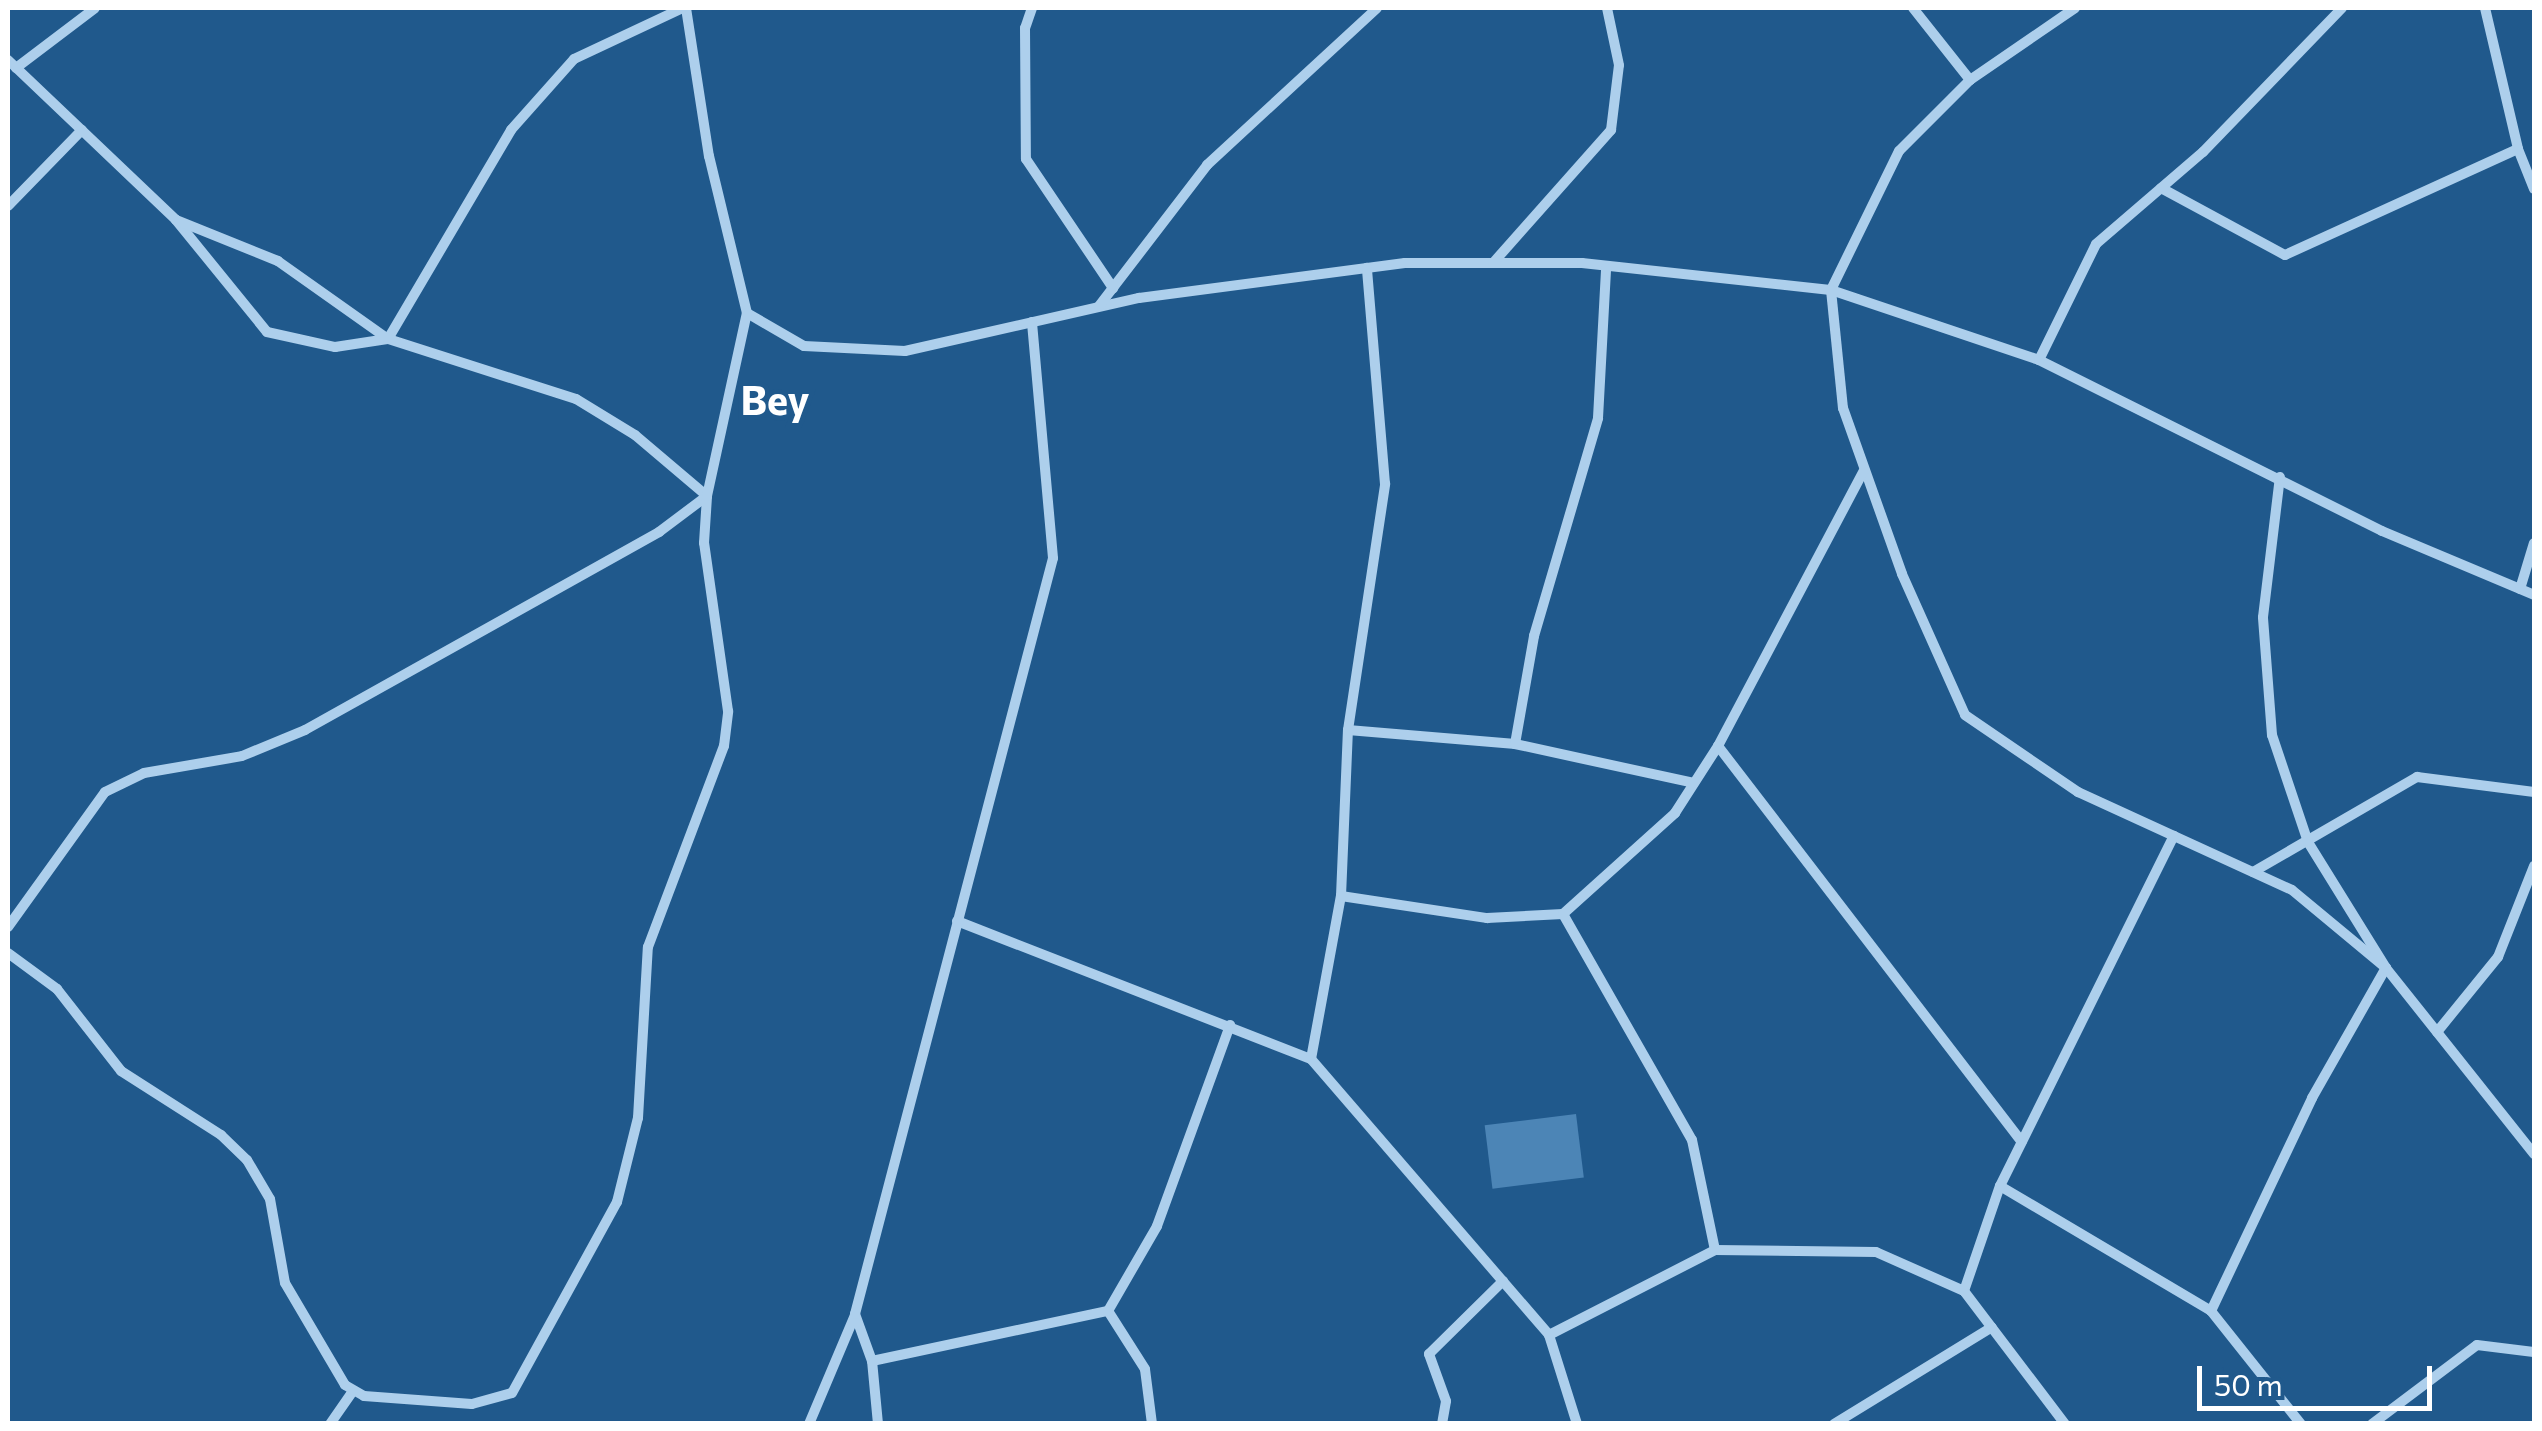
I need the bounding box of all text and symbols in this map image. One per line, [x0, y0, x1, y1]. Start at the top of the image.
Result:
district label: Bey [741, 375, 809, 423]
scale bar [2202, 1346, 2437, 1408]
text: 50 m [2214, 1365, 2283, 1402]

